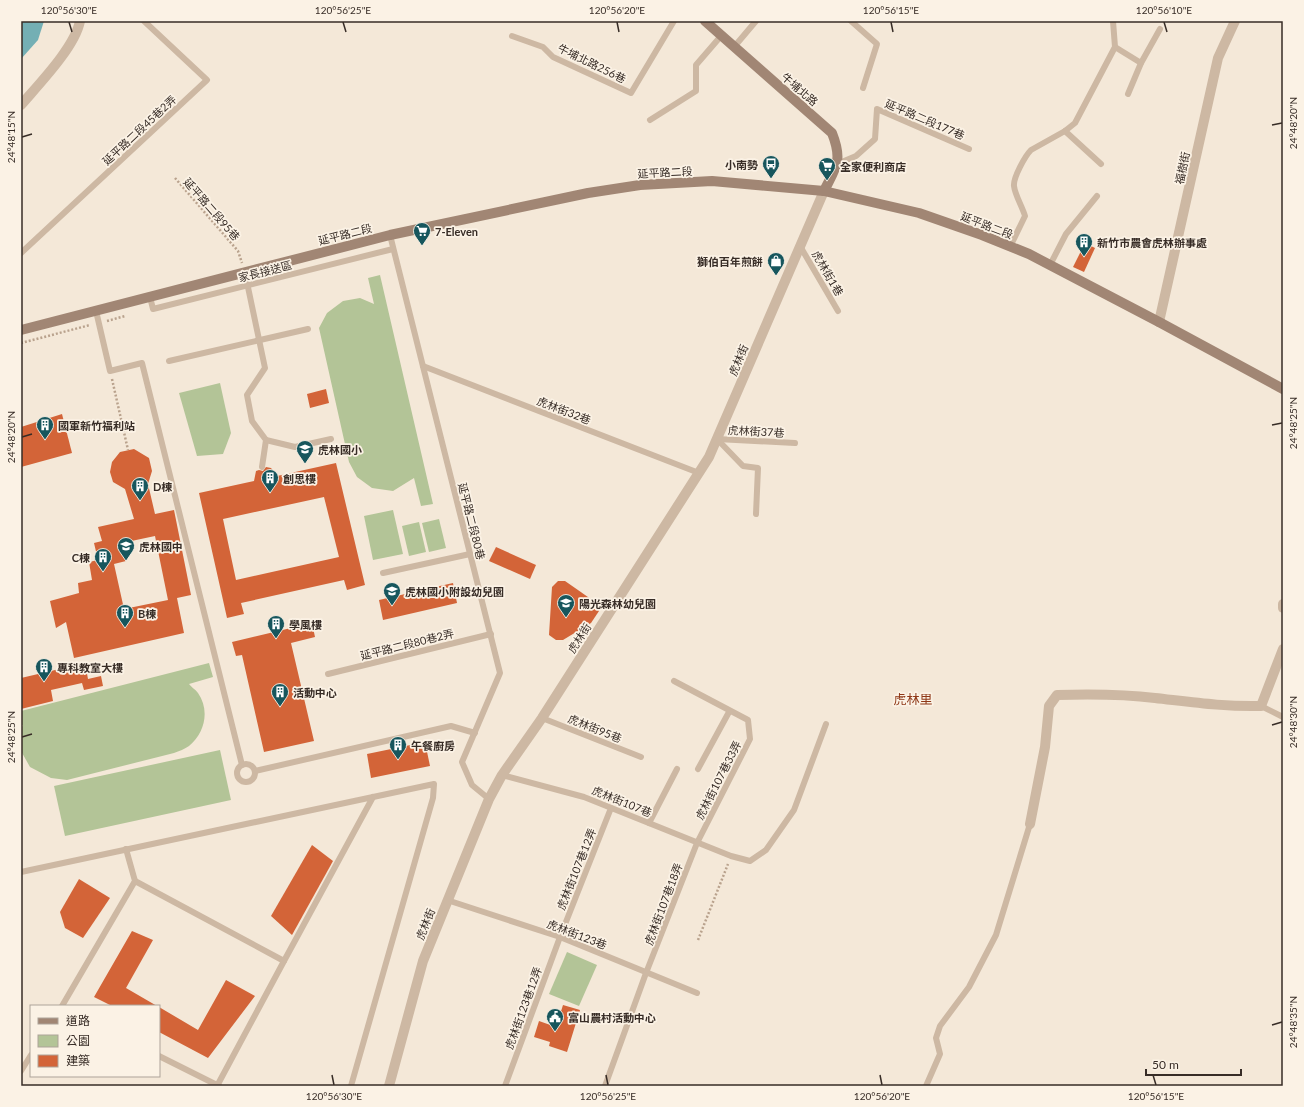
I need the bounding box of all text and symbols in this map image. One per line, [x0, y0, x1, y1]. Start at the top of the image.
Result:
text: 120°56'30"E [41, 4, 97, 16]
text: 120°56'25"E [315, 4, 371, 16]
text: 120°56'20"E [589, 4, 645, 16]
text: 120°56'15"E [863, 4, 919, 16]
text: 120°56'10"E [1136, 4, 1192, 16]
street label: 牛埔北路256巷 [556, 41, 628, 85]
street label: 牛埔北路 [779, 70, 821, 108]
street label: 延平路二段45巷2弄 [99, 92, 179, 168]
street label: 延平路二段177巷 [883, 96, 967, 142]
text: 24°48'20"N [1287, 97, 1299, 149]
text: 24°48'15"N [5, 111, 17, 163]
street label: 福樹街 [1172, 151, 1192, 185]
bus stop icon: 小南勢 [761, 154, 781, 179]
supermarket icon: 全家便利商店 [817, 156, 837, 181]
place label: 小南勢 [725, 158, 758, 171]
place label: 全家便利商店 [840, 160, 906, 173]
street label: 延平路二段 [637, 164, 693, 180]
street label: 延平路二段95巷 [181, 175, 243, 243]
street label: 延平路二段 [959, 209, 1015, 241]
street label: 延平路二段 [317, 221, 373, 247]
supermarket icon: 7-Eleven [412, 221, 432, 246]
place label: 7-Eleven [435, 225, 478, 238]
building icon: 新竹市農會虎林辦事處 [1074, 232, 1094, 257]
place label: 新竹市農會虎林辦事處 [1097, 236, 1207, 249]
street label: 虎林街1巷 [810, 248, 846, 298]
shop icon: 獅伯百年煎餅 [766, 251, 786, 276]
place label: 獅伯百年煎餅 [697, 255, 763, 268]
street label: 家長接送區 [237, 258, 293, 284]
street label: 虎林街 [726, 342, 750, 378]
street label: 虎林街32巷 [535, 394, 593, 426]
text: 24°48'25"N [1287, 397, 1299, 449]
text: 24°48'20"N [5, 411, 17, 463]
building icon: 國軍新竹福利站 [35, 415, 55, 440]
place label: 國軍新竹福利站 [58, 419, 135, 432]
street label: 虎林街37巷 [727, 423, 785, 439]
school or university icon: 虎林國小 [295, 439, 315, 464]
place label: 虎林國小 [318, 443, 362, 456]
building icon: 創思樓 [260, 468, 280, 493]
place label: 創思樓 [283, 472, 316, 485]
building icon: D棟 [130, 476, 150, 501]
place label: D棟 [153, 480, 172, 493]
street label: 延平路二段80巷 [456, 481, 488, 561]
school or university icon: 虎林國中 [116, 536, 136, 561]
place label: 虎林國中 [139, 540, 183, 553]
building icon: C棟 [93, 547, 113, 572]
place label: C棟 [72, 551, 90, 564]
school or university icon: 虎林國小附設幼兒園 [382, 581, 402, 606]
place label: 虎林國小附設幼兒園 [405, 585, 504, 598]
school or university icon: 陽光森林幼兒園 [556, 593, 576, 618]
place label: 陽光森林幼兒園 [579, 597, 656, 610]
building icon: B棟 [115, 603, 135, 628]
place label: B棟 [138, 607, 156, 620]
building icon: 學風樓 [266, 614, 286, 639]
place label: 學風樓 [289, 618, 322, 631]
street label: 虎林街 [565, 621, 593, 655]
street label: 延平路二段80巷2弄 [359, 626, 455, 662]
building icon: 專科教室大樓 [34, 657, 54, 682]
place label: 專科教室大樓 [57, 661, 123, 674]
building icon: 活動中心 [270, 682, 290, 707]
place label: 活動中心 [293, 686, 337, 699]
district label: 虎林里 [893, 691, 933, 707]
text: 24°48'30"N [1287, 696, 1299, 748]
text: 24°48'25"N [5, 711, 17, 763]
street label: 虎林街95巷 [566, 711, 624, 745]
building icon: 午餐廚房 [388, 735, 408, 760]
street label: 虎林街107巷33弄 [692, 738, 744, 822]
place label: 午餐廚房 [411, 739, 455, 752]
street label: 虎林街107巷 [590, 783, 654, 819]
street label: 虎林街107巷12弄 [554, 826, 598, 912]
street label: 虎林街107巷18弄 [641, 861, 685, 947]
street label: 虎林街 [413, 906, 437, 942]
street label: 虎林街123巷 [545, 917, 609, 951]
street label: 虎林街123巷12弄 [502, 965, 544, 1051]
text: 24°48'35"N [1287, 996, 1299, 1048]
legend [30, 1005, 160, 1077]
public building icon: 富山農村活動中心 [545, 1007, 565, 1032]
place label: 富山農村活動中心 [568, 1011, 656, 1024]
text: 道路 [66, 1013, 90, 1028]
text: 公園 [66, 1033, 90, 1048]
scale bar [1146, 1051, 1241, 1077]
text: 建築 [66, 1053, 90, 1068]
text: 50 m [1152, 1057, 1179, 1072]
text: 120°56'30"E [306, 1090, 362, 1102]
text: 120°56'25"E [580, 1090, 636, 1102]
text: 120°56'20"E [854, 1090, 910, 1102]
text: 120°56'15"E [1128, 1090, 1184, 1102]

